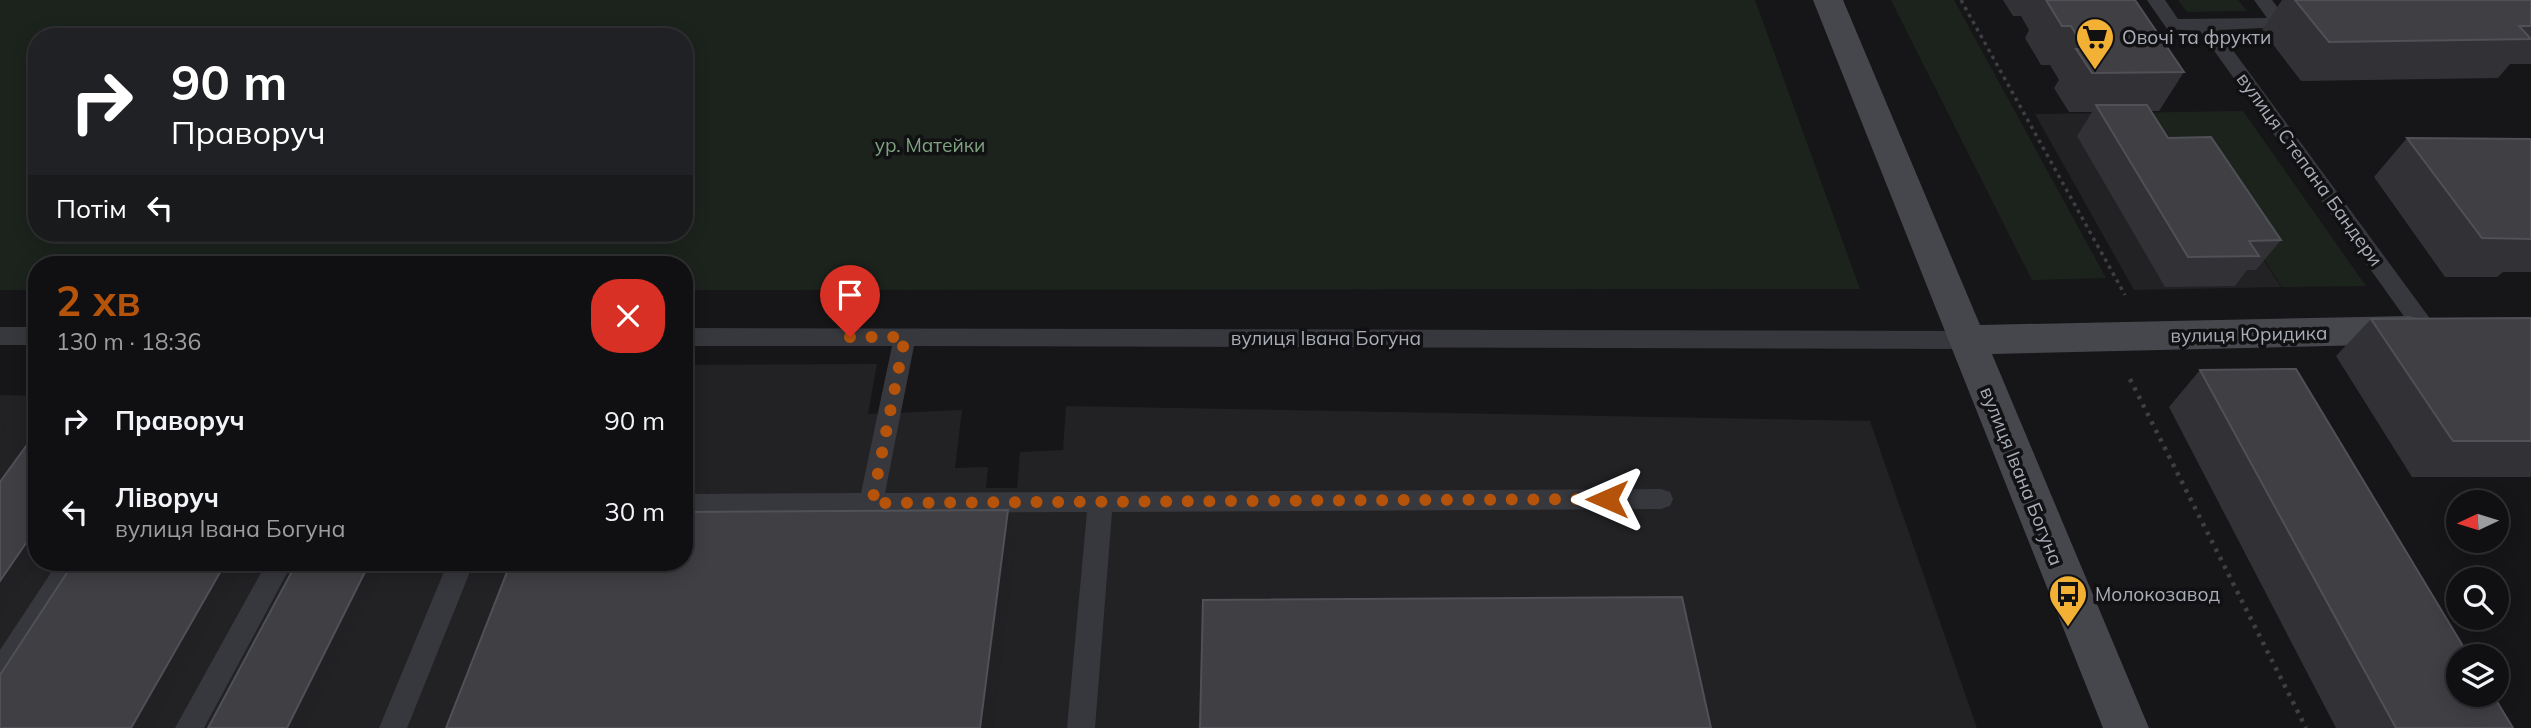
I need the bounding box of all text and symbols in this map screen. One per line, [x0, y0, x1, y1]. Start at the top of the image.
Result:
supermarket icon: Овочі та фрукти [2074, 16, 2116, 71]
place label: Овочі та фрукти [2122, 25, 2271, 49]
text: 90 m [171, 51, 287, 112]
icon: right [56, 56, 147, 147]
street label: вулиця Степана Бандери [2232, 67, 2388, 271]
text: Праворуч [171, 112, 326, 152]
park label: ур. Матейки [875, 133, 985, 157]
icon: left [141, 189, 179, 227]
text: Потім [56, 192, 127, 225]
pin [820, 265, 880, 337]
text: 2 хв [56, 274, 141, 327]
icon: arrive [831, 276, 869, 314]
button: close [591, 279, 665, 353]
street label: вулиця Юридика [2170, 321, 2328, 347]
street label: вулиця Івана Богуна [1231, 326, 1421, 350]
text: 130 m · 18:36 [56, 327, 201, 356]
street label: вулиця Івана Богуна [1975, 383, 2069, 569]
icon: right [56, 402, 94, 440]
text: Праворуч [115, 404, 245, 437]
text: 90 m [604, 404, 665, 437]
position arrow [1570, 462, 1644, 536]
text: Ліворуч [115, 481, 219, 514]
north arrow [2446, 490, 2510, 553]
map controls [2446, 490, 2509, 707]
icon: left [56, 493, 94, 531]
text: 30 m [604, 495, 665, 528]
text: вулиця Івана Богуна [115, 514, 345, 543]
button: search [2446, 567, 2509, 630]
bus stop icon: Молокозавод [2047, 573, 2089, 628]
place label: Молокозавод [2095, 582, 2220, 606]
button: layers [2446, 644, 2509, 707]

